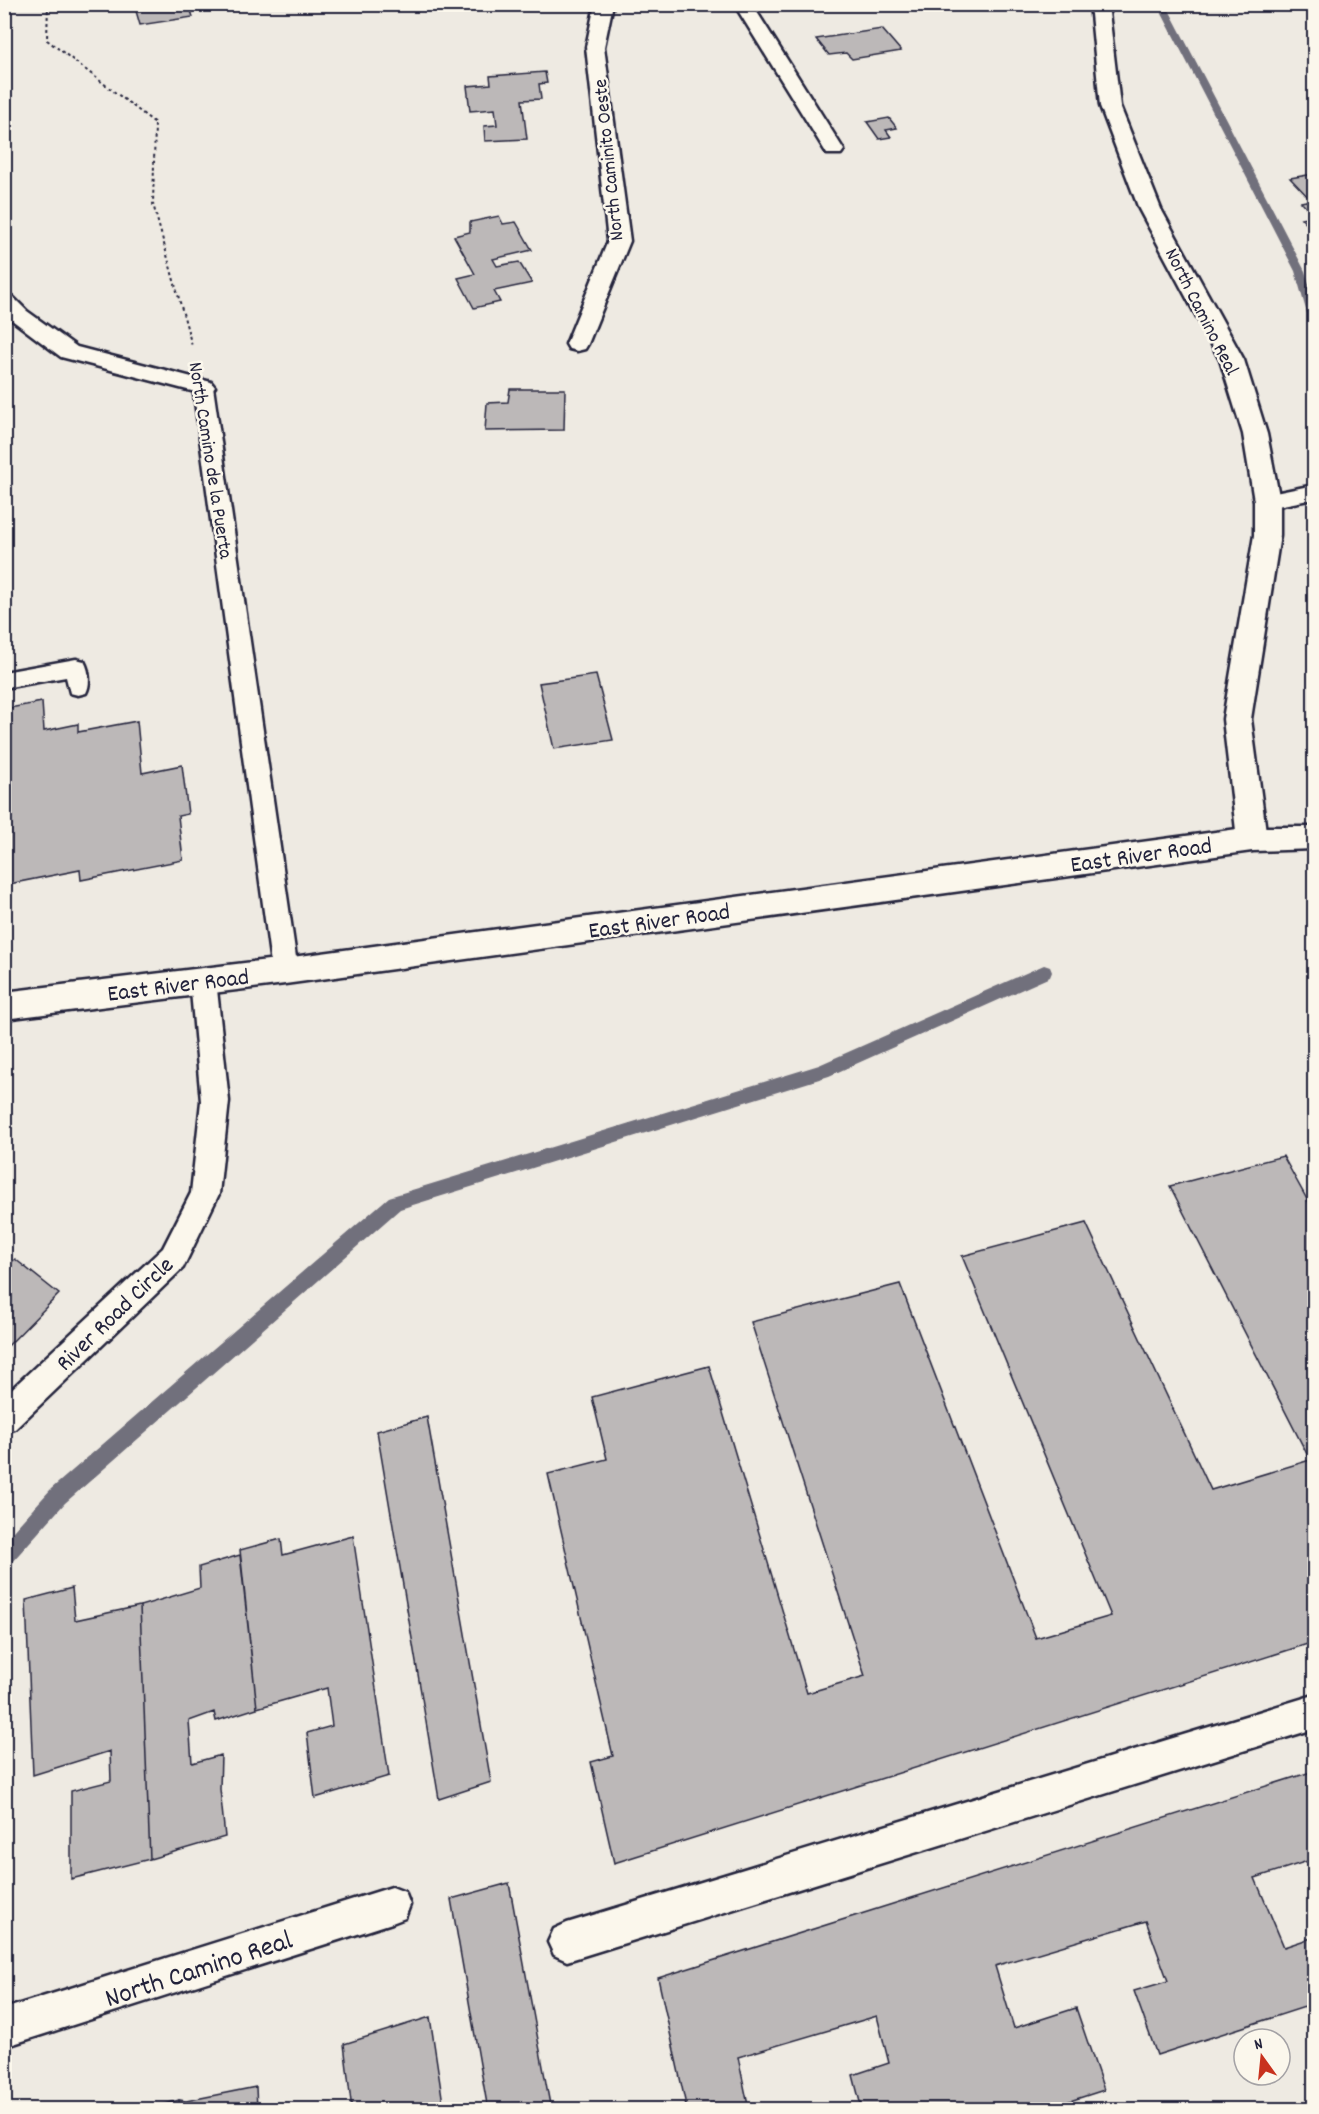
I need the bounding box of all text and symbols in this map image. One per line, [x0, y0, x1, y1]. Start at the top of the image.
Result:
street label: North Caminito Oeste [588, 77, 632, 242]
street label: North Camino Real [1156, 244, 1245, 381]
street label: North Camino de la Puerta [180, 360, 239, 561]
street label: East River Road [1068, 830, 1214, 884]
street label: East River Road [586, 896, 732, 950]
street label: East River Road [106, 961, 251, 1013]
street label: River Road Circle [49, 1250, 183, 1380]
street label: North Camino Real [101, 1922, 299, 2021]
north arrow [1232, 2027, 1292, 2087]
text: N [1252, 2033, 1266, 2057]

